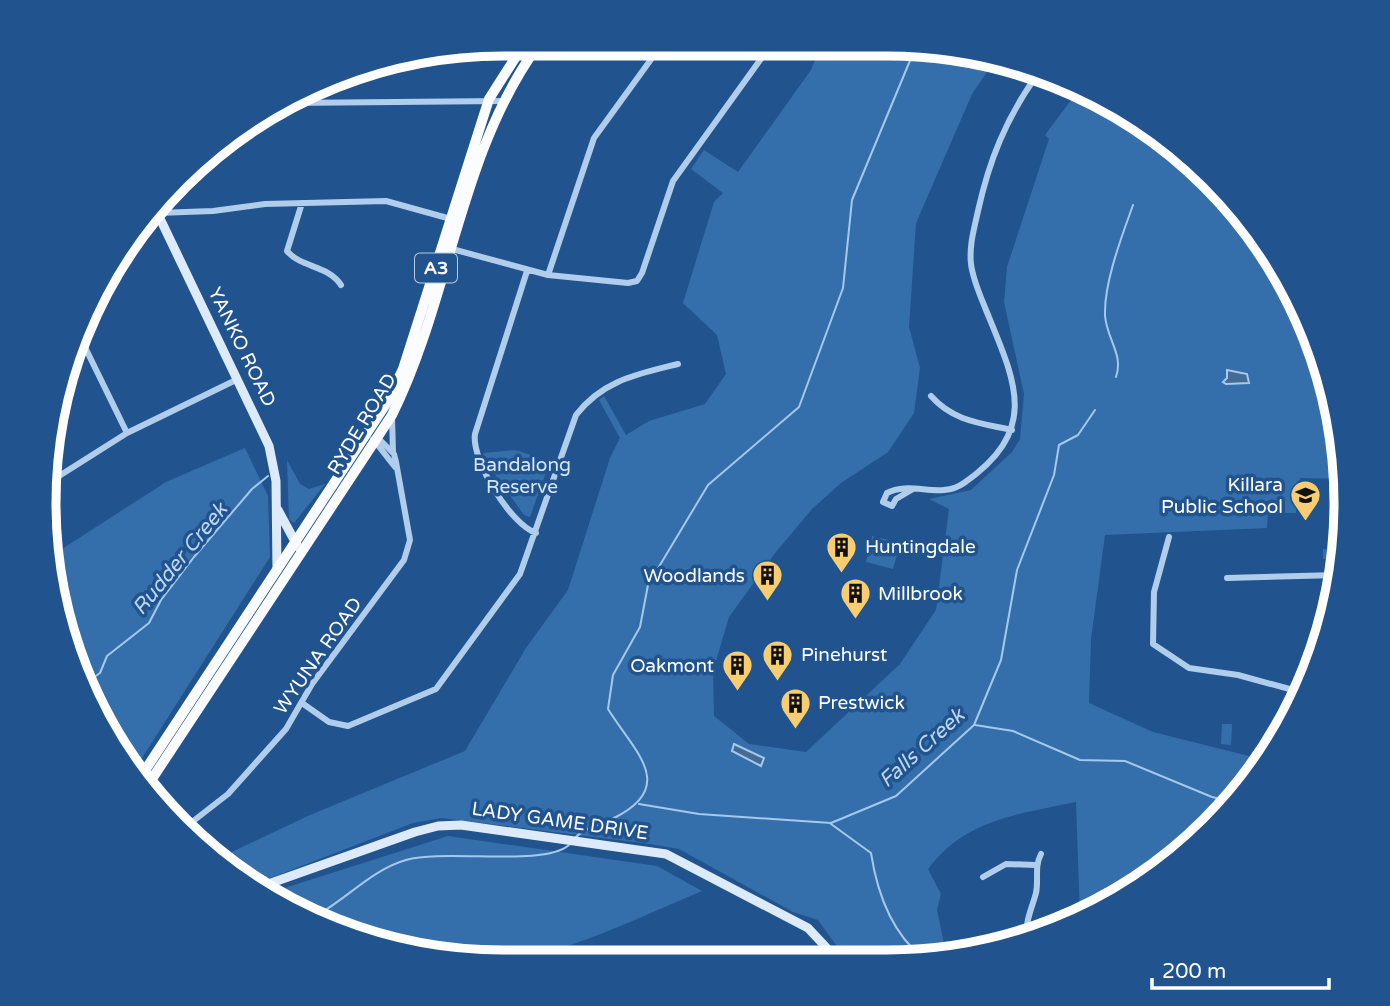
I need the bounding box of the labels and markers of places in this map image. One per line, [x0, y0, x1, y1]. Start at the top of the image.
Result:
place label: Killara Public School [1161, 474, 1283, 518]
school or university icon: Killara Public School [1289, 479, 1323, 523]
building icon: Huntingdale [825, 530, 859, 574]
place label: Huntingdale [865, 536, 976, 558]
building icon: Woodlands [751, 559, 785, 603]
place label: Woodlands [643, 565, 745, 587]
building icon: Millbrook [838, 577, 872, 621]
place label: Millbrook [878, 583, 963, 605]
building icon: Pinehurst [761, 638, 795, 682]
place label: Pinehurst [801, 644, 887, 666]
building icon: Oakmont [720, 649, 754, 693]
place label: Oakmont [630, 655, 714, 677]
building icon: Prestwick [778, 686, 812, 730]
place label: Prestwick [818, 692, 905, 714]

